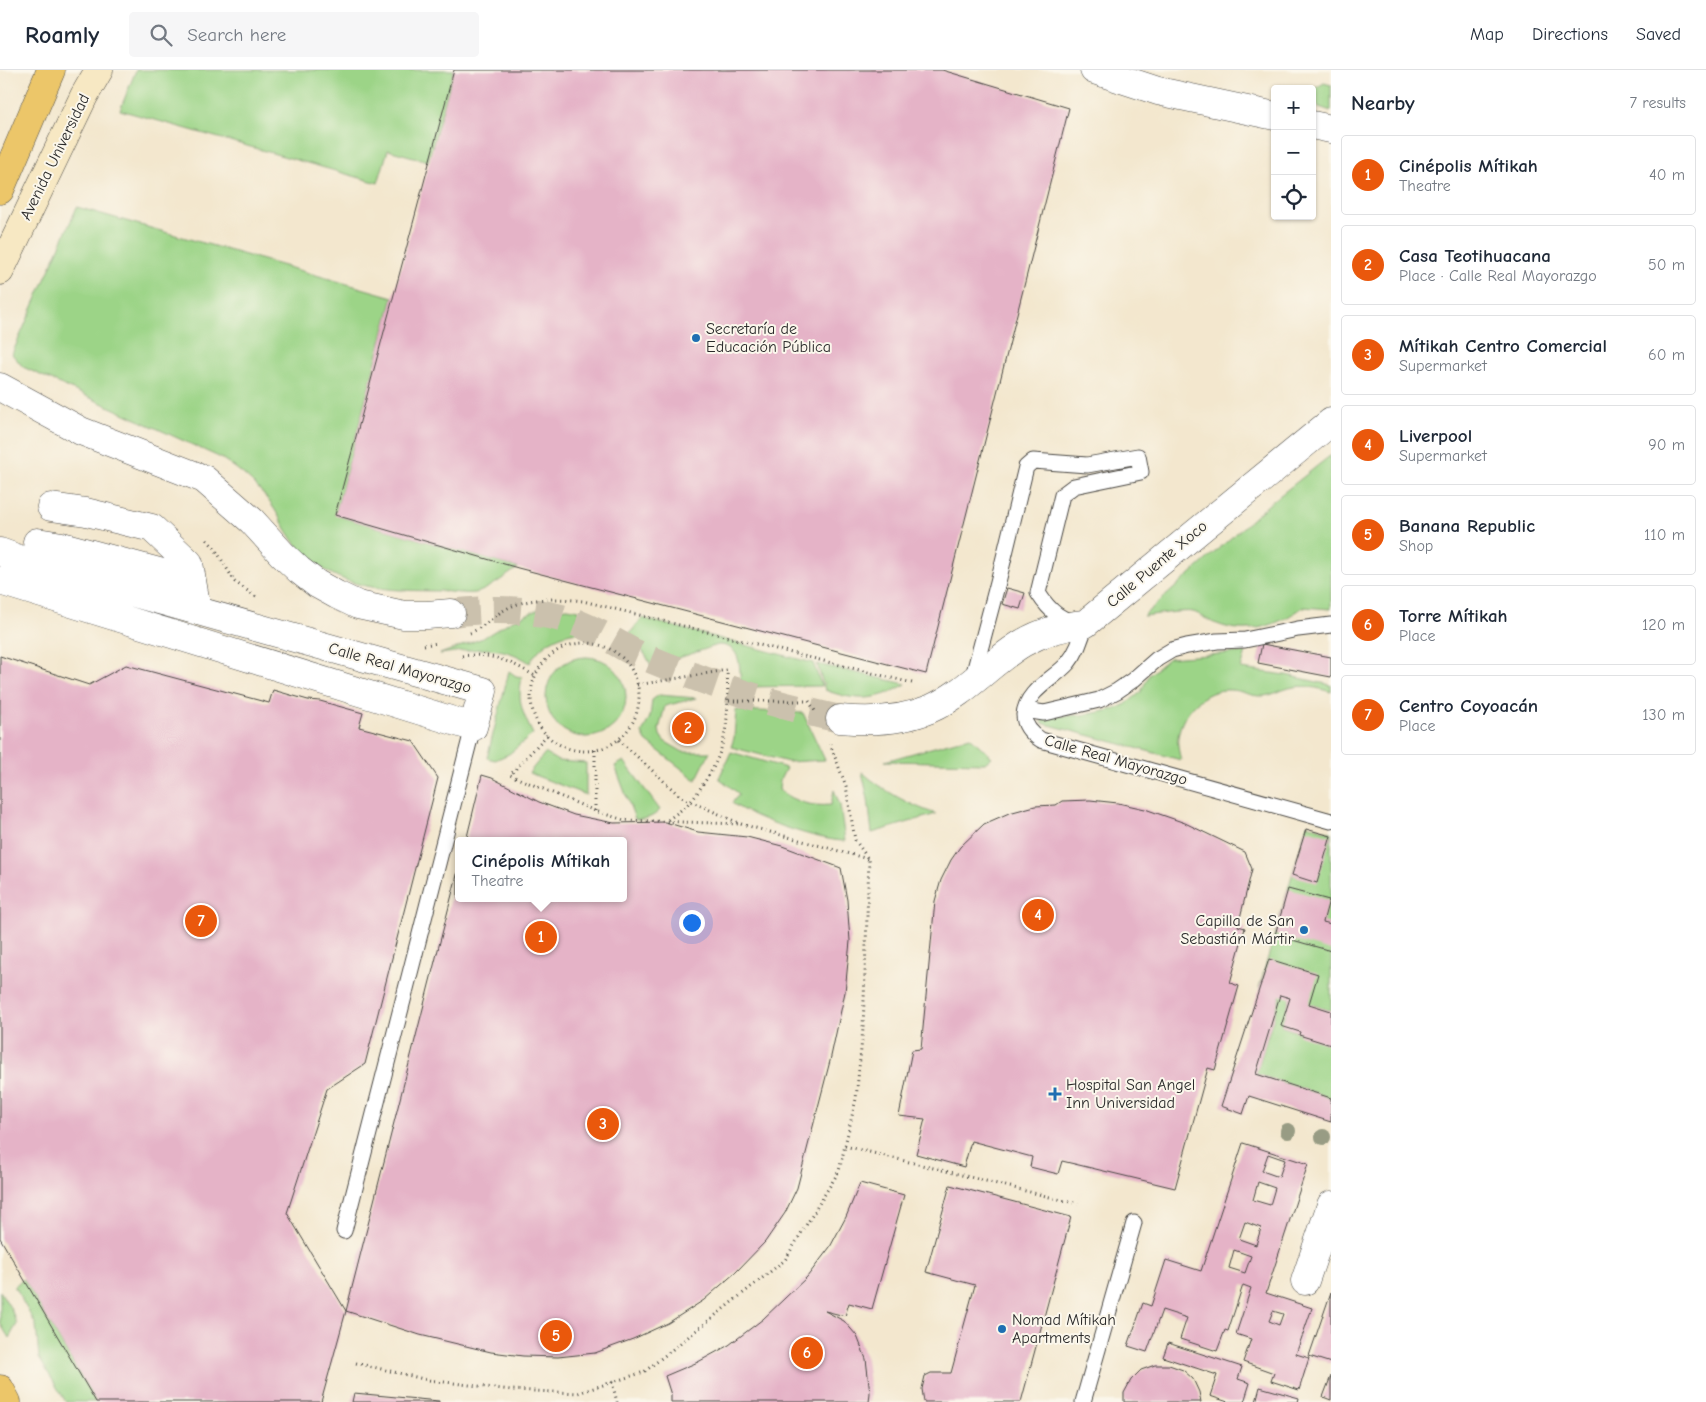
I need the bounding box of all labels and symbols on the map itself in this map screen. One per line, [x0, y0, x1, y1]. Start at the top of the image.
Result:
street label: Avenida Universidad [17, 91, 93, 223]
place label: Secretaría de Educación Pública [706, 320, 831, 356]
marker: Secretaría de Educación Pública [690, 332, 702, 344]
street label: Calle Puente Xoco [1103, 517, 1211, 611]
street label: Calle Real Mayorazgo [326, 639, 474, 697]
pin: 2 [672, 709, 704, 747]
street label: Calle Real Mayorazgo [1042, 731, 1190, 789]
pin: 4 [1022, 896, 1054, 934]
pin: 7 [185, 902, 217, 940]
your location [679, 910, 705, 936]
place label: Capilla de San Sebastián Mártir [1180, 912, 1295, 948]
pin: 1 [525, 918, 557, 956]
marker: Capilla de San Sebastián Mártir [1298, 924, 1310, 936]
place label: Hospital San Angel Inn Universidad [1066, 1076, 1195, 1112]
marker: Hospital San Angel Inn Universidad [1048, 1087, 1062, 1101]
pin: 3 [587, 1105, 619, 1143]
place label: Nomad Mítikah Apartments [1012, 1311, 1116, 1347]
pin: 5 [540, 1317, 572, 1355]
marker: Nomad Mítikah Apartments [996, 1323, 1008, 1335]
pin: 6 [791, 1334, 823, 1372]

